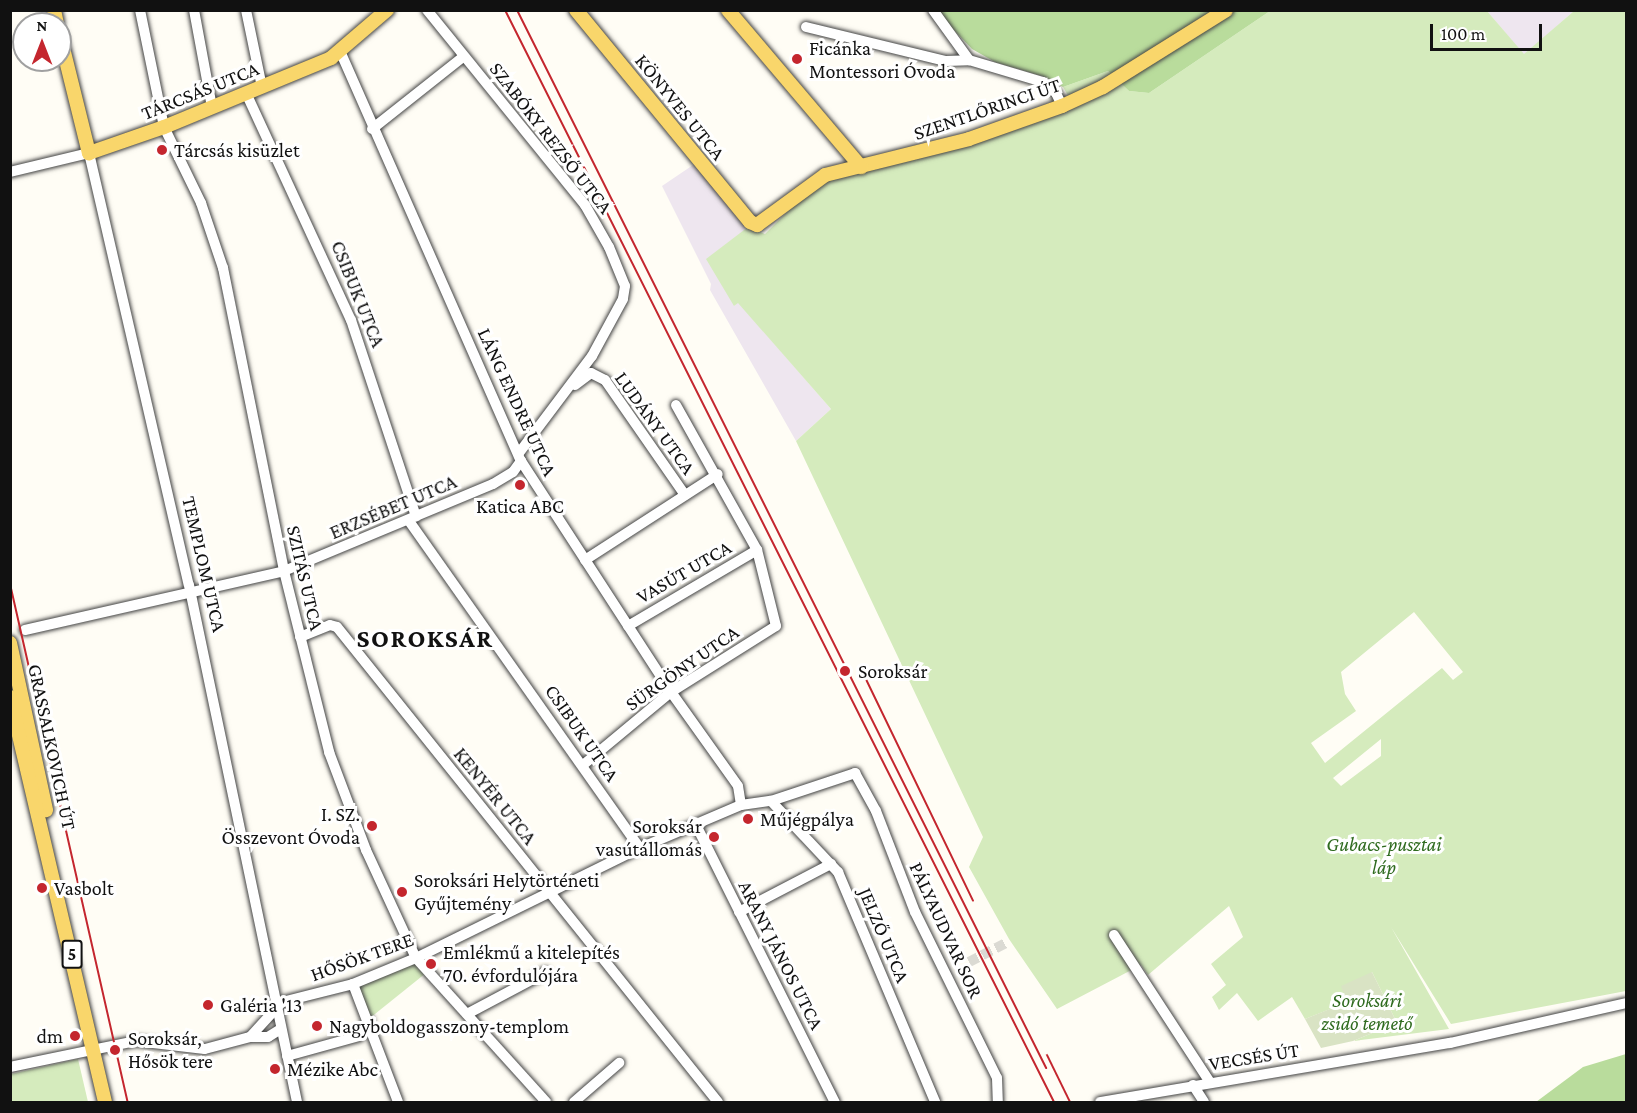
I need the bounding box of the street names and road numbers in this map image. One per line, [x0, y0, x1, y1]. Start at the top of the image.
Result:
street label: KÖNYVES UTCA [630, 49, 730, 165]
street label: TÁRCSÁS UTCA [138, 57, 262, 125]
street label: SZABÓKY REZSŐ UTCA [484, 57, 618, 219]
street label: SZENTLŐRINCI ÚT [910, 73, 1064, 145]
street label: CSIBUK UTCA [326, 237, 390, 351]
street label: LÁNG ENDRE UTCA [472, 324, 562, 480]
street label: LUDÁNY UTCA [610, 367, 700, 479]
street label: ERZSÉBET UTCA [326, 469, 460, 545]
street label: TEMPLOM UTCA [177, 494, 231, 634]
street label: SZITÁS UTCA [281, 523, 329, 633]
street label: VASÚT UTCA [632, 535, 736, 609]
street label: SÜRGÖNY UTCA [621, 620, 743, 716]
street label: GRASSALKOVICH ÚT [23, 662, 81, 832]
street label: CSIBUK UTCA [540, 680, 624, 786]
street label: KENYÉR UTCA [448, 742, 542, 850]
street label: PÁLYAUDVAR SOR [904, 858, 988, 1002]
street label: ARANY JÁNOS UTCA [733, 876, 829, 1034]
street label: JELZŐ UTCA [853, 884, 915, 986]
street label: HŐSÖK TERE [307, 927, 417, 987]
road number: 5 [62, 939, 82, 969]
street label: VECSÉS ÚT [1207, 1038, 1301, 1076]

